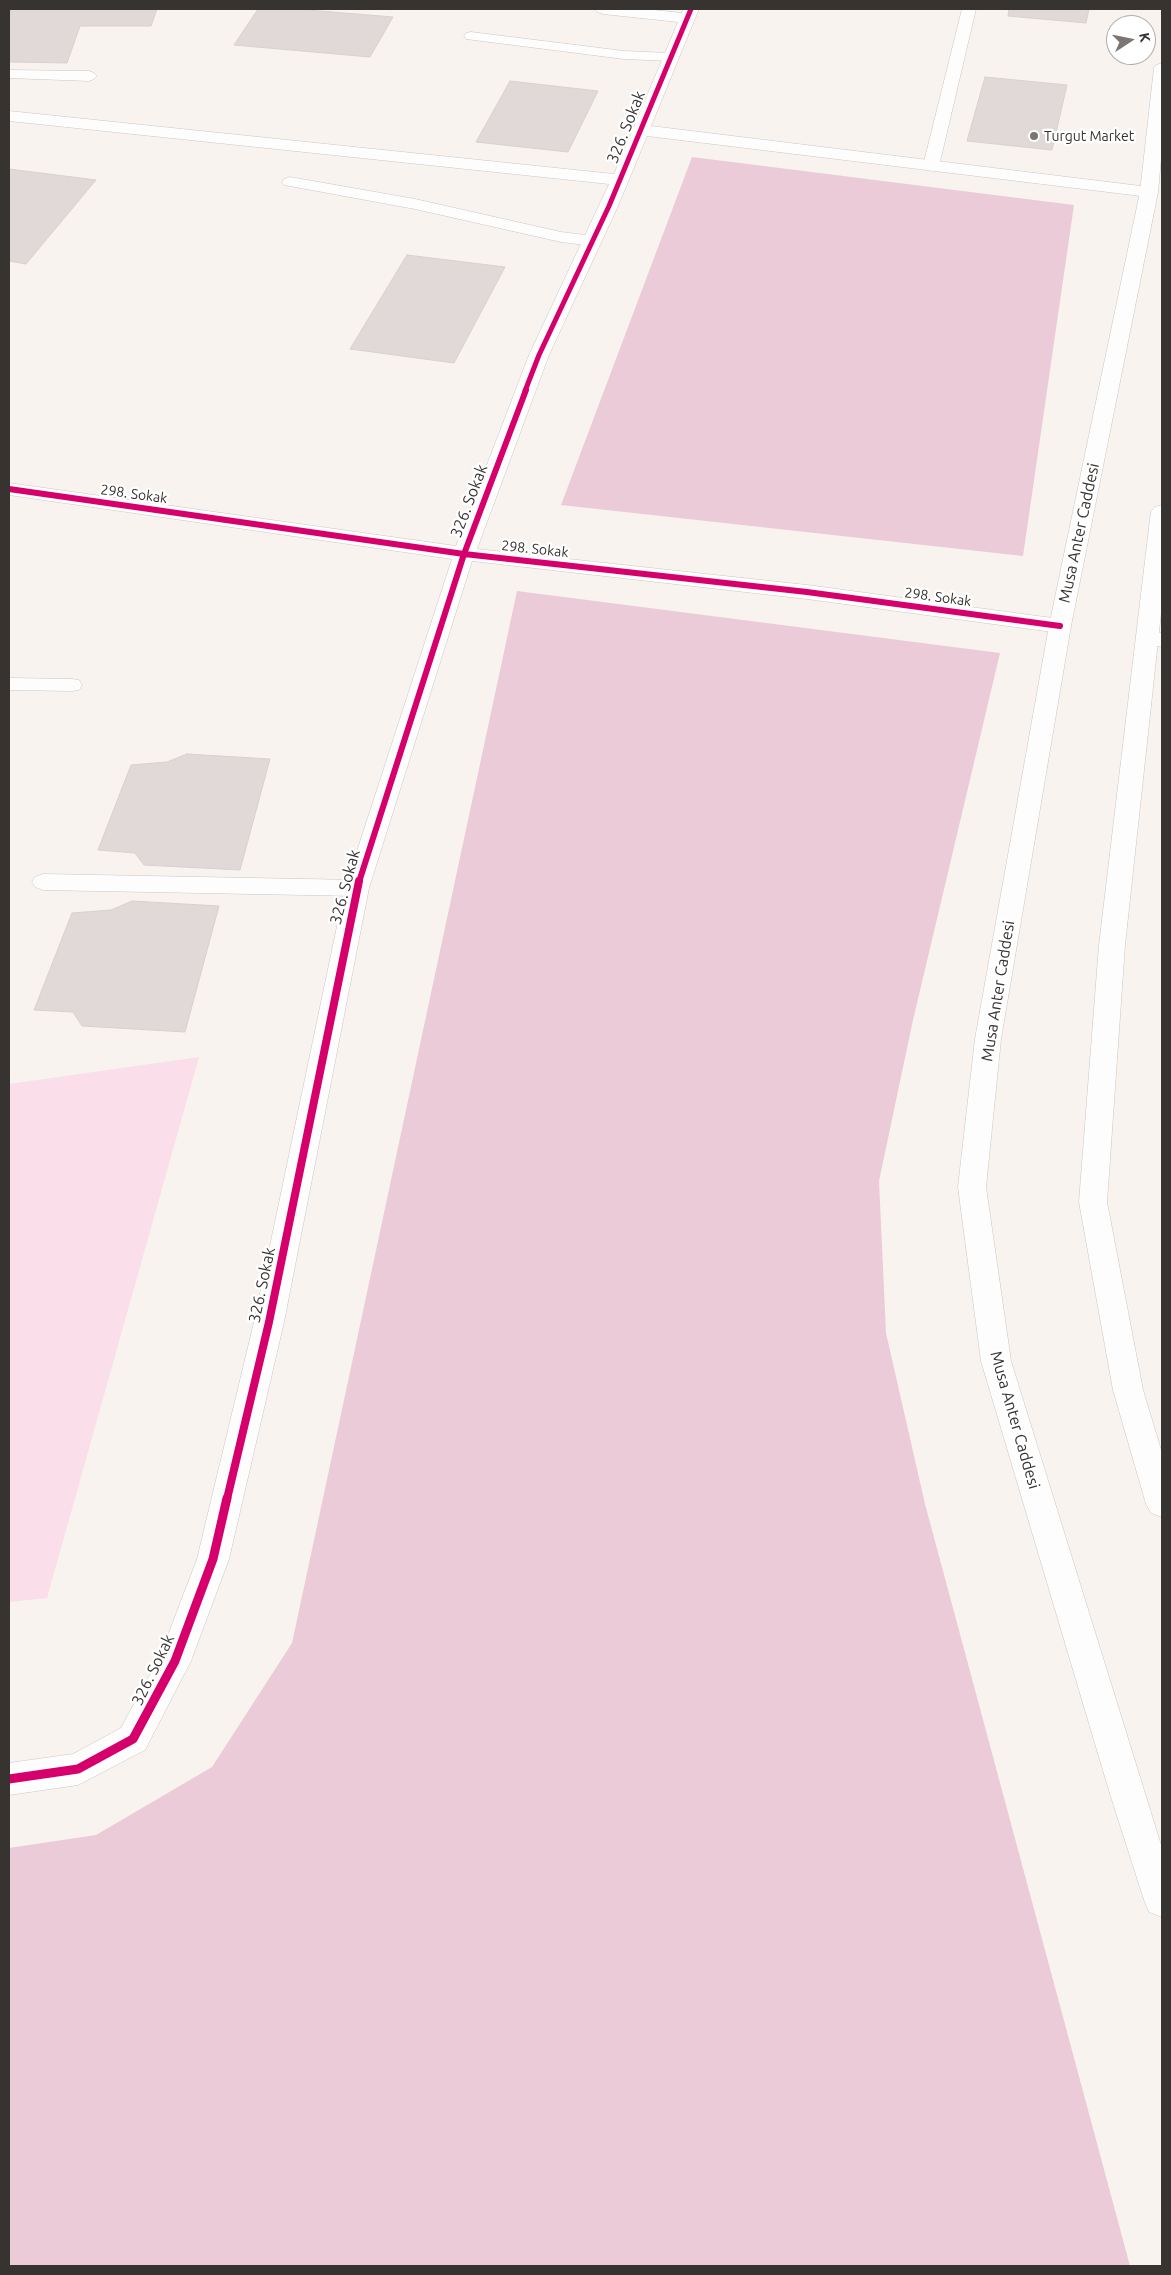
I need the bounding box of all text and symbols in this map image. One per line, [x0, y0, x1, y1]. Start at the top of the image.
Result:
north arrow [1106, 15, 1156, 65]
text: K [1136, 31, 1153, 43]
street label: 326. Sokak [603, 88, 649, 166]
place label: Turgut Market [1044, 128, 1134, 144]
marker: Turgut Market [1028, 130, 1040, 142]
street label: Musa Anter Caddesi [1055, 461, 1103, 605]
street label: 326. Sokak [446, 462, 492, 540]
street label: 298. Sokak [100, 481, 168, 507]
street label: 298. Sokak [501, 537, 569, 561]
street label: 298. Sokak [904, 584, 972, 610]
street label: 326. Sokak [326, 847, 364, 927]
street label: Musa Anter Caddesi [977, 919, 1019, 1063]
street label: 326. Sokak [245, 1245, 279, 1325]
street label: Musa Anter Caddesi [986, 1349, 1044, 1491]
street label: 326. Sokak [128, 1631, 178, 1709]

